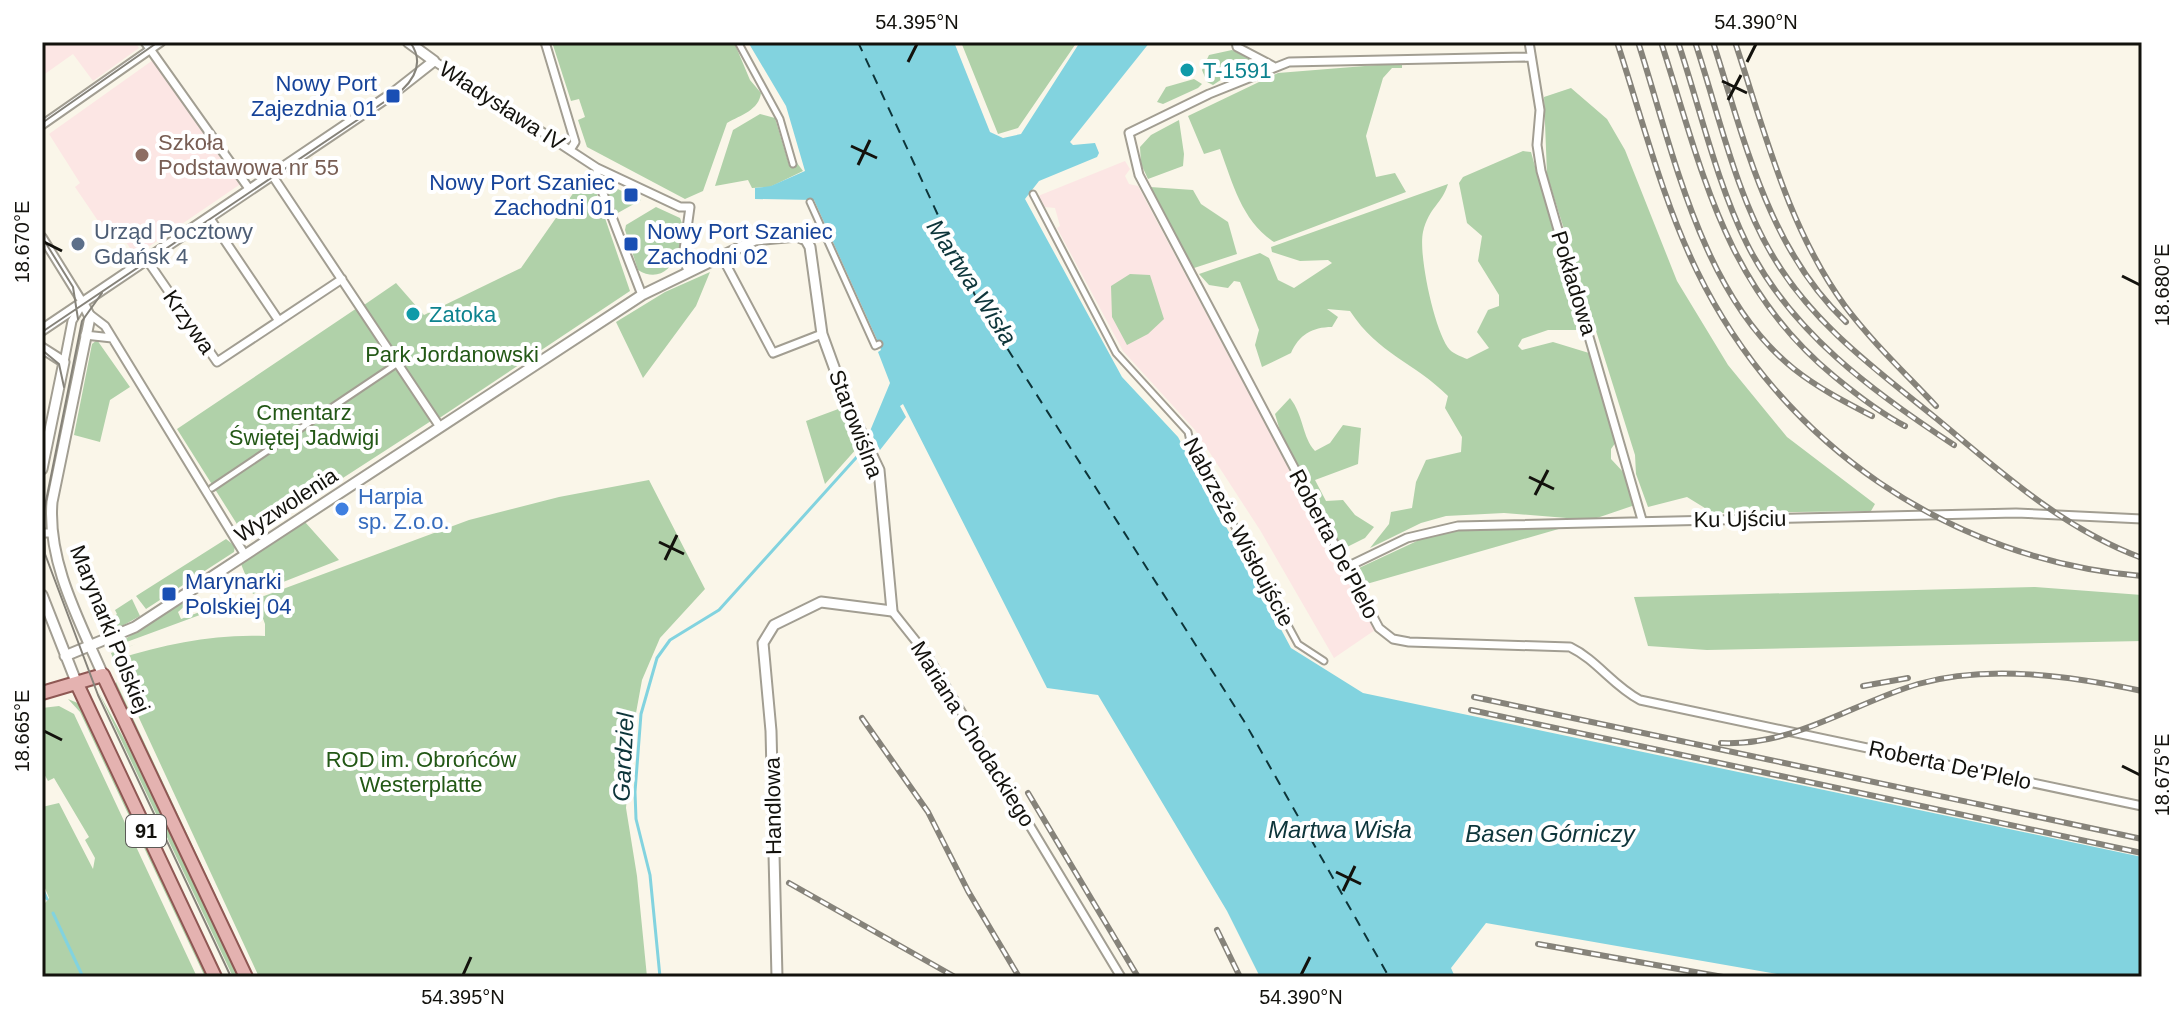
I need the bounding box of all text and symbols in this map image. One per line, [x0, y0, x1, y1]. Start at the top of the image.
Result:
text: 54.395°N [875, 11, 959, 33]
text: 54.390°N [1714, 11, 1798, 33]
street label: Władysława IV [435, 56, 570, 156]
place label: T-1591 [1203, 58, 1272, 83]
marker: T-1591 [1178, 61, 1196, 79]
place label: Nowy Port Zajezdnia 01 [251, 71, 377, 121]
marker: Nowy Port Zajezdnia 01 [384, 87, 402, 105]
place label: Szkoła Podstawowa nr 55 [158, 130, 339, 180]
marker: Szkoła Podstawowa nr 55 [133, 146, 151, 164]
place label: Nowy Port Szaniec Zachodni 01 [429, 170, 615, 220]
marker: Nowy Port Szaniec Zachodni 01 [622, 186, 640, 204]
text: 18.670°E [11, 201, 33, 283]
water label: Martwa Wisła [922, 214, 1022, 350]
place label: Urząd Pocztowy Gdańsk 4 [94, 219, 253, 269]
place label: Nowy Port Szaniec Zachodni 02 [647, 219, 833, 269]
street label: Pokładowa [1546, 228, 1602, 339]
marker: Urząd Pocztowy Gdańsk 4 [69, 235, 87, 253]
marker: Nowy Port Szaniec Zachodni 02 [622, 235, 640, 253]
text: 18.680°E [2151, 244, 2173, 326]
street label: Krzywa [158, 285, 220, 359]
place label: Zatoka [429, 302, 497, 327]
marker: Zatoka [404, 305, 422, 323]
park label: Park Jordanowski [365, 342, 539, 367]
street label: Starowiślna [824, 366, 888, 482]
park label: Cmentarz Świętej Jadwigi [229, 400, 379, 450]
street label: Nabrzeże Wisłoujście [1179, 433, 1299, 631]
street label: Wyzwolenia [230, 462, 343, 547]
street label: Roberta De'Plelo [1284, 465, 1384, 623]
place label: Harpia sp. Z.o.o. [358, 484, 450, 534]
marker: Harpia sp. Z.o.o. [333, 500, 351, 518]
street label: Ku Ujściu [1693, 506, 1787, 532]
street label: Marynarki Polskiej [65, 542, 155, 716]
place label: Marynarki Polskiej 04 [185, 569, 291, 619]
marker: Marynarki Polskiej 04 [160, 585, 178, 603]
street label: Mariana Chodackiego [906, 637, 1040, 831]
text: 18.665°E [11, 690, 33, 772]
water label: Gardziel [607, 711, 639, 802]
text: 18.675°E [2151, 734, 2173, 816]
street label: Roberta De'Plelo [1866, 736, 2034, 794]
park label: ROD im. Obrońców Westerplatte [326, 747, 516, 797]
street label: Handlowa [760, 756, 786, 855]
road number: 91 [126, 815, 166, 847]
water label: Martwa Wisła [1268, 816, 1412, 843]
water label: Basen Górniczy [1465, 820, 1637, 847]
text: 54.395°N [421, 986, 505, 1008]
text: 54.390°N [1259, 986, 1343, 1008]

